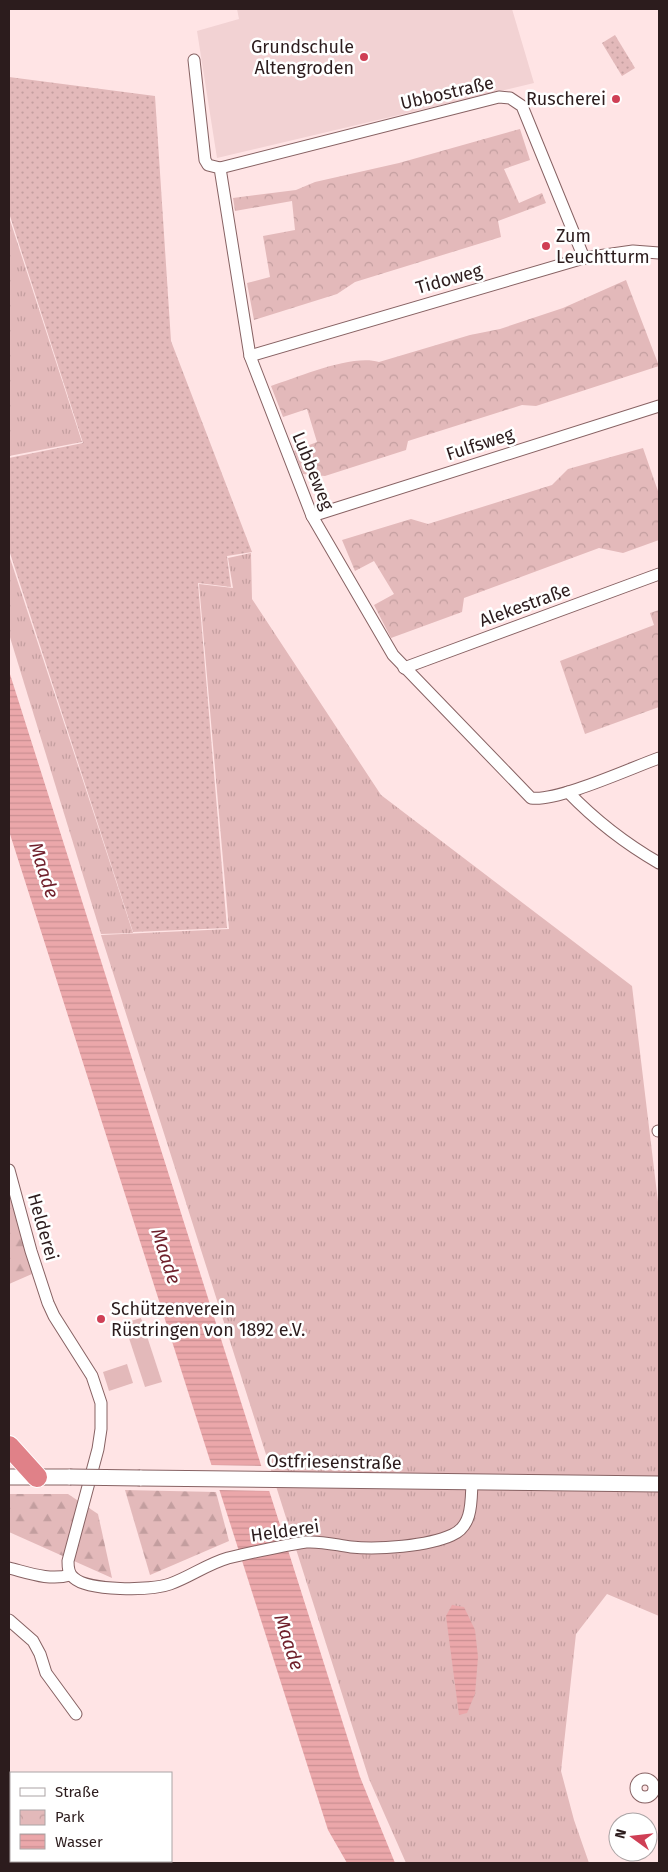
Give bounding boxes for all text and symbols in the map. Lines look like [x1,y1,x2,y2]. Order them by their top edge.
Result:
place label: Grundschule Altengroden [251,36,354,79]
marker: Grundschule Altengroden [358,51,370,63]
street label: Ubbostraße [398,72,496,114]
place label: Ruscherei [526,88,606,110]
marker: Ruscherei [610,93,622,105]
place label: Zum Leuchtturm [556,225,650,268]
marker: Zum Leuchtturm [540,240,552,252]
street label: Tidoweg [413,259,485,299]
street label: Fulfsweg [443,422,517,465]
street label: Lubbeweg [287,429,339,514]
street label: Alekestraße [476,578,574,632]
water label: Maade [24,839,64,901]
street label: Helderei [23,1191,63,1263]
water label: Maade [146,1225,186,1287]
place label: Schützenverein Rüstringen von 1892 e.V. [111,1298,305,1341]
marker: Schützenverein Rüstringen von 1892 e.V. [95,1313,107,1325]
street label: Ostfriesenstraße [266,1450,402,1474]
street label: Helderei [249,1515,321,1547]
water label: Maade [269,1611,309,1673]
legend [10,1772,172,1862]
text: Straße [55,1783,99,1801]
text: Park [55,1808,85,1826]
north arrow [608,1812,658,1862]
text: N [612,1827,630,1840]
text: Wasser [55,1833,103,1851]

